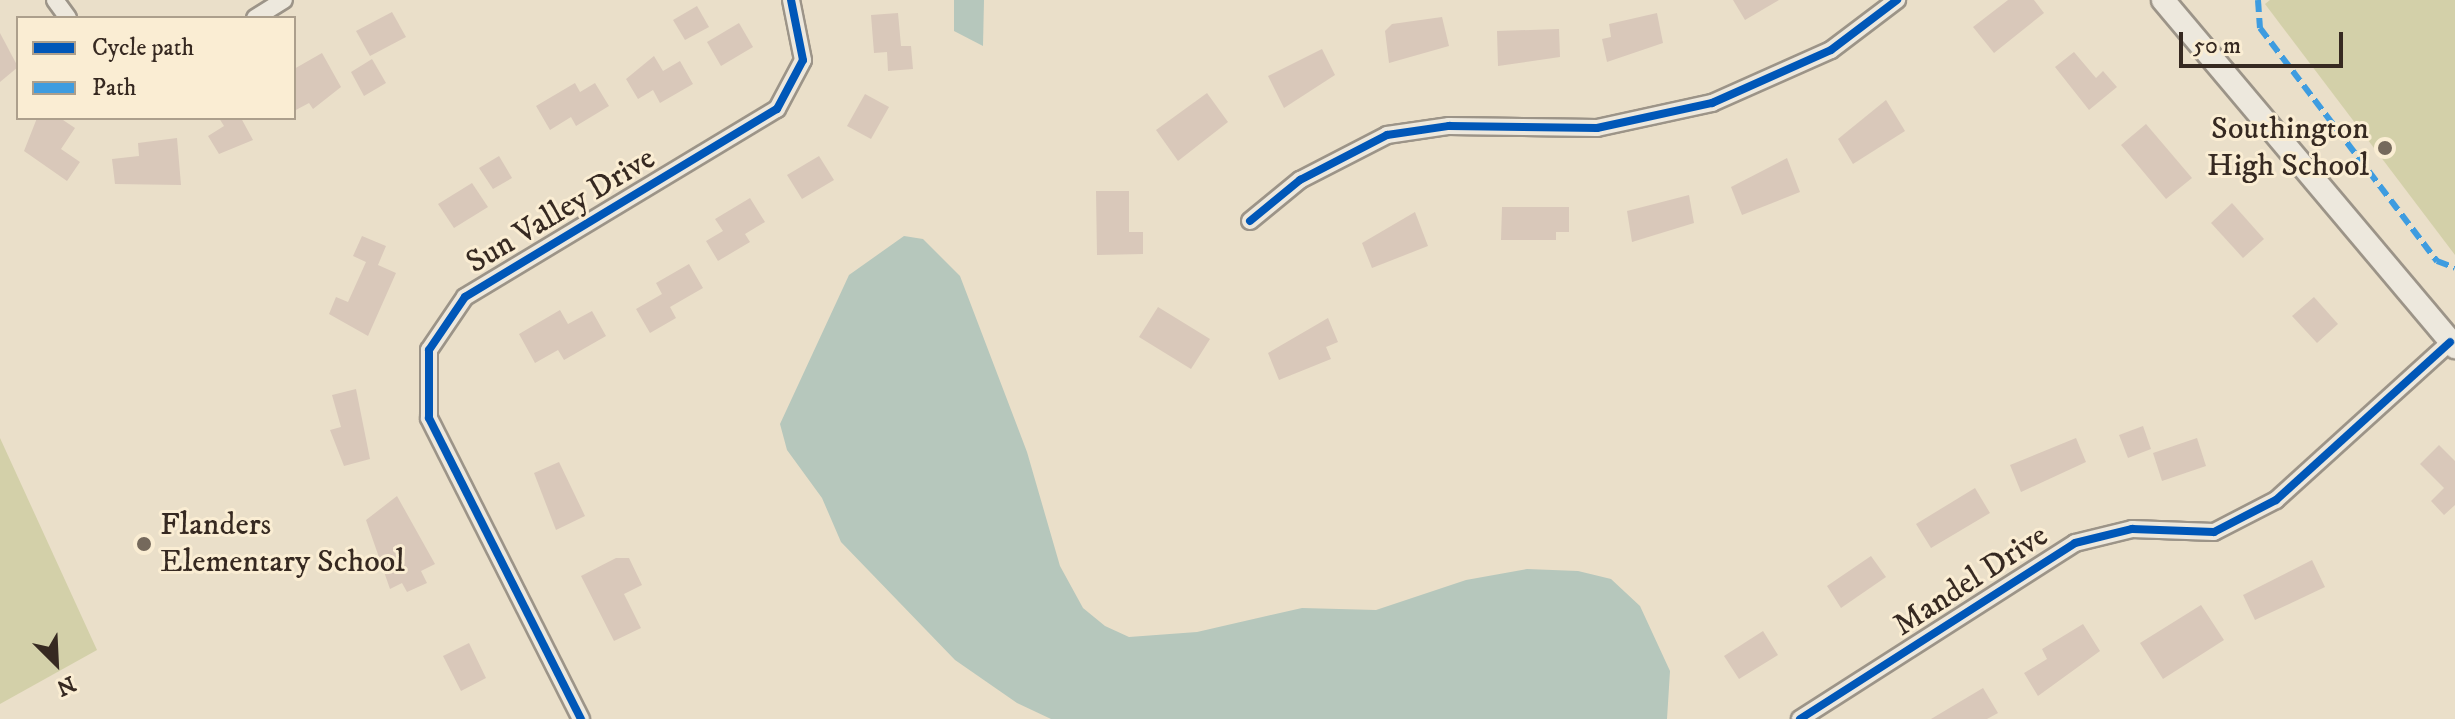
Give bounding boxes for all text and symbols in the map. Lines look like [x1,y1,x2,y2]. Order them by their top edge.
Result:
legend [16,16,296,120]
scale bar [2183,16,2347,66]
text: 50 m [2193,31,2241,61]
text: Cycle path [92,33,194,63]
text: Path [92,73,136,103]
place label: Southington High School [2207,111,2369,186]
marker: Southington High School [2376,139,2394,157]
street label: Sun Valley Drive [460,140,662,282]
place label: Flanders Elementary School [160,507,405,582]
street label: Mandel Drive [1887,517,2055,645]
marker: Flanders Elementary School [135,535,153,553]
north arrow [16,623,96,703]
text: N [52,669,80,701]

